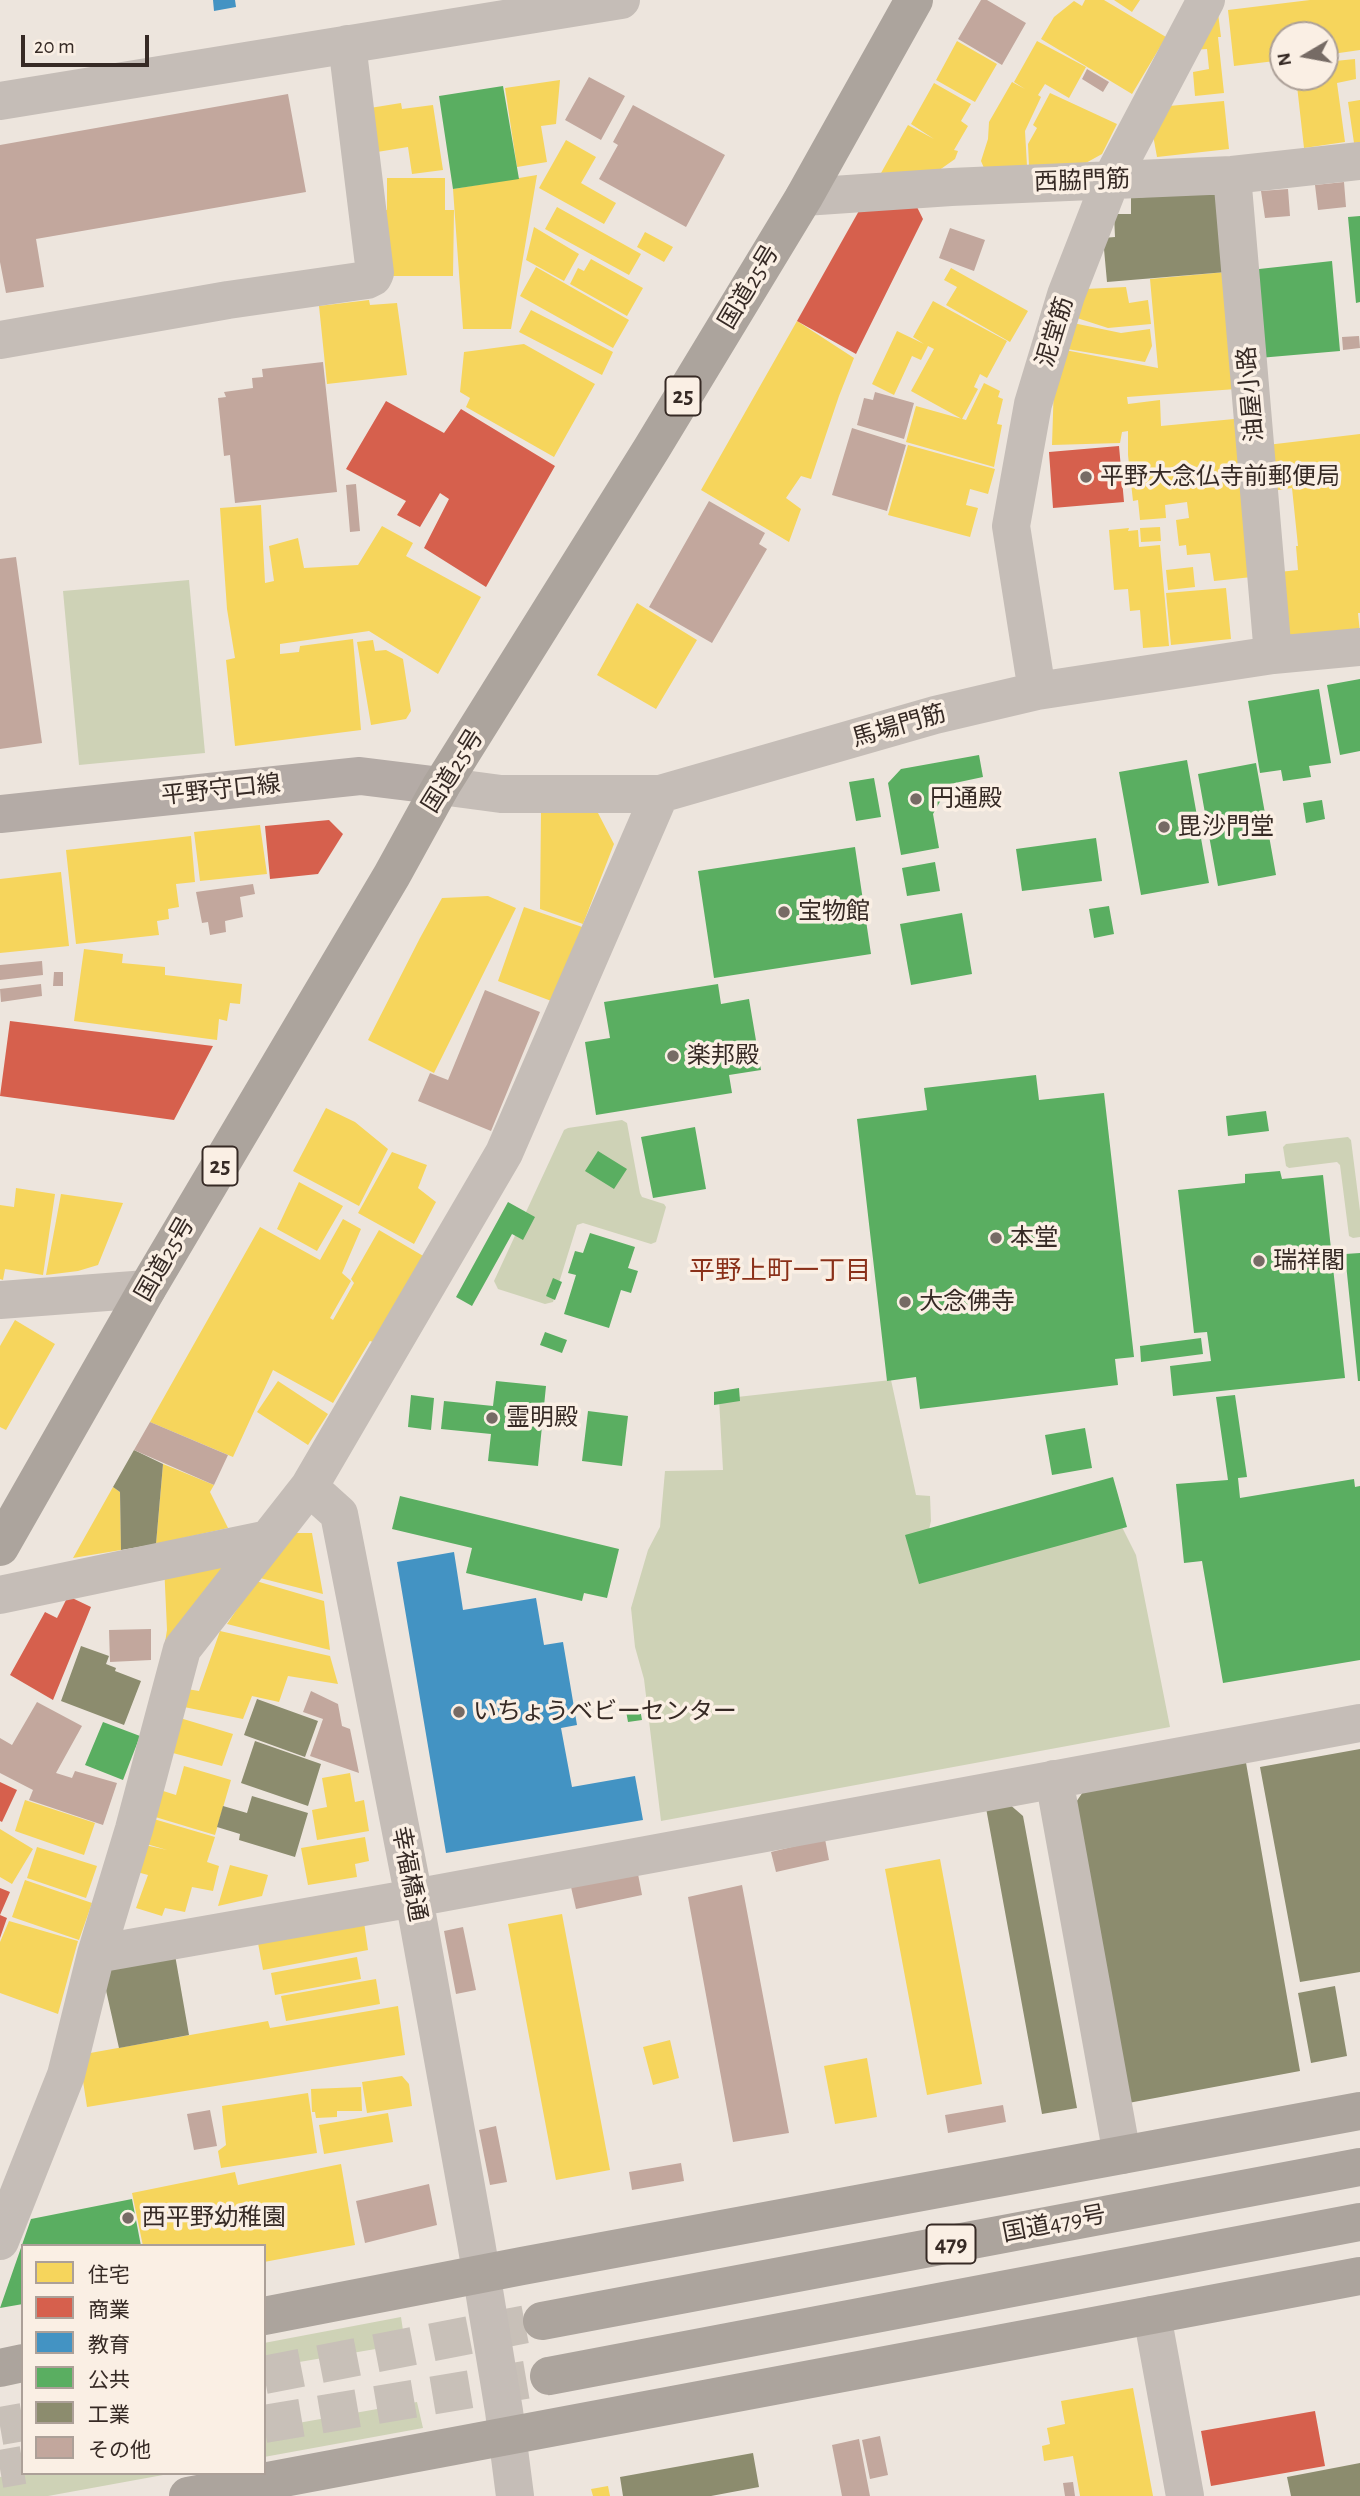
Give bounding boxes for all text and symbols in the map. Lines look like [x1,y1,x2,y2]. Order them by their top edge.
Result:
scale bar [24,21,152,65]
north arrow [1269,21,1339,91]
text: 20 m [34,36,75,57]
text: N [1274,51,1295,68]
street label: 西脇門筋 [1034,165,1130,197]
street label: 国道25号 [713,240,785,334]
street label: 泥堂筋 [1031,293,1079,371]
street label: 油屋小路 [1232,345,1270,443]
road number: 25 [666,376,700,416]
place label: 平野大念仏寺前郵便局 [1100,463,1340,491]
marker: 平野大念仏寺前郵便局 [1078,469,1094,485]
street label: 馬場門筋 [849,699,949,753]
street label: 国道25号 [416,724,490,818]
street label: 平野守口線 [160,769,282,811]
place label: 円通殿 [930,785,1002,813]
marker: 円通殿 [908,791,924,807]
place label: 毘沙門堂 [1178,813,1274,841]
marker: 毘沙門堂 [1156,819,1172,835]
place label: 宝物館 [798,898,870,926]
marker: 宝物館 [776,904,792,920]
place label: 楽邦殿 [687,1042,759,1070]
marker: 楽邦殿 [665,1048,681,1064]
road number: 25 [202,1147,238,1186]
street label: 国道25号 [129,1212,201,1306]
place label: 本堂 [1010,1224,1058,1252]
marker: 本堂 [988,1230,1004,1246]
place label: 瑞祥閣 [1273,1247,1345,1275]
marker: 瑞祥閣 [1251,1253,1267,1269]
district label: 平野上町一丁目 [689,1255,871,1287]
place label: 大念佛寺 [919,1288,1015,1316]
marker: 大念佛寺 [897,1294,913,1310]
place label: 霊明殿 [506,1404,578,1432]
marker: 霊明殿 [484,1410,500,1426]
place label: いちょうベビーセンター [473,1698,737,1726]
marker: いちょうベビーセンター [451,1704,467,1720]
street label: 幸福橋通 [386,1824,432,1924]
street label: 国道479号 [1000,2200,1108,2248]
place label: 西平野幼稚園 [142,2204,286,2232]
marker: 西平野幼稚園 [120,2210,136,2226]
road number: 479 [926,2224,976,2264]
legend [21,2244,266,2475]
text: 住宅 [88,2265,130,2286]
text: 商業 [88,2300,130,2321]
text: 教育 [88,2335,130,2356]
text: 公共 [88,2370,130,2391]
text: 工業 [88,2405,130,2426]
text: その他 [88,2440,151,2461]

